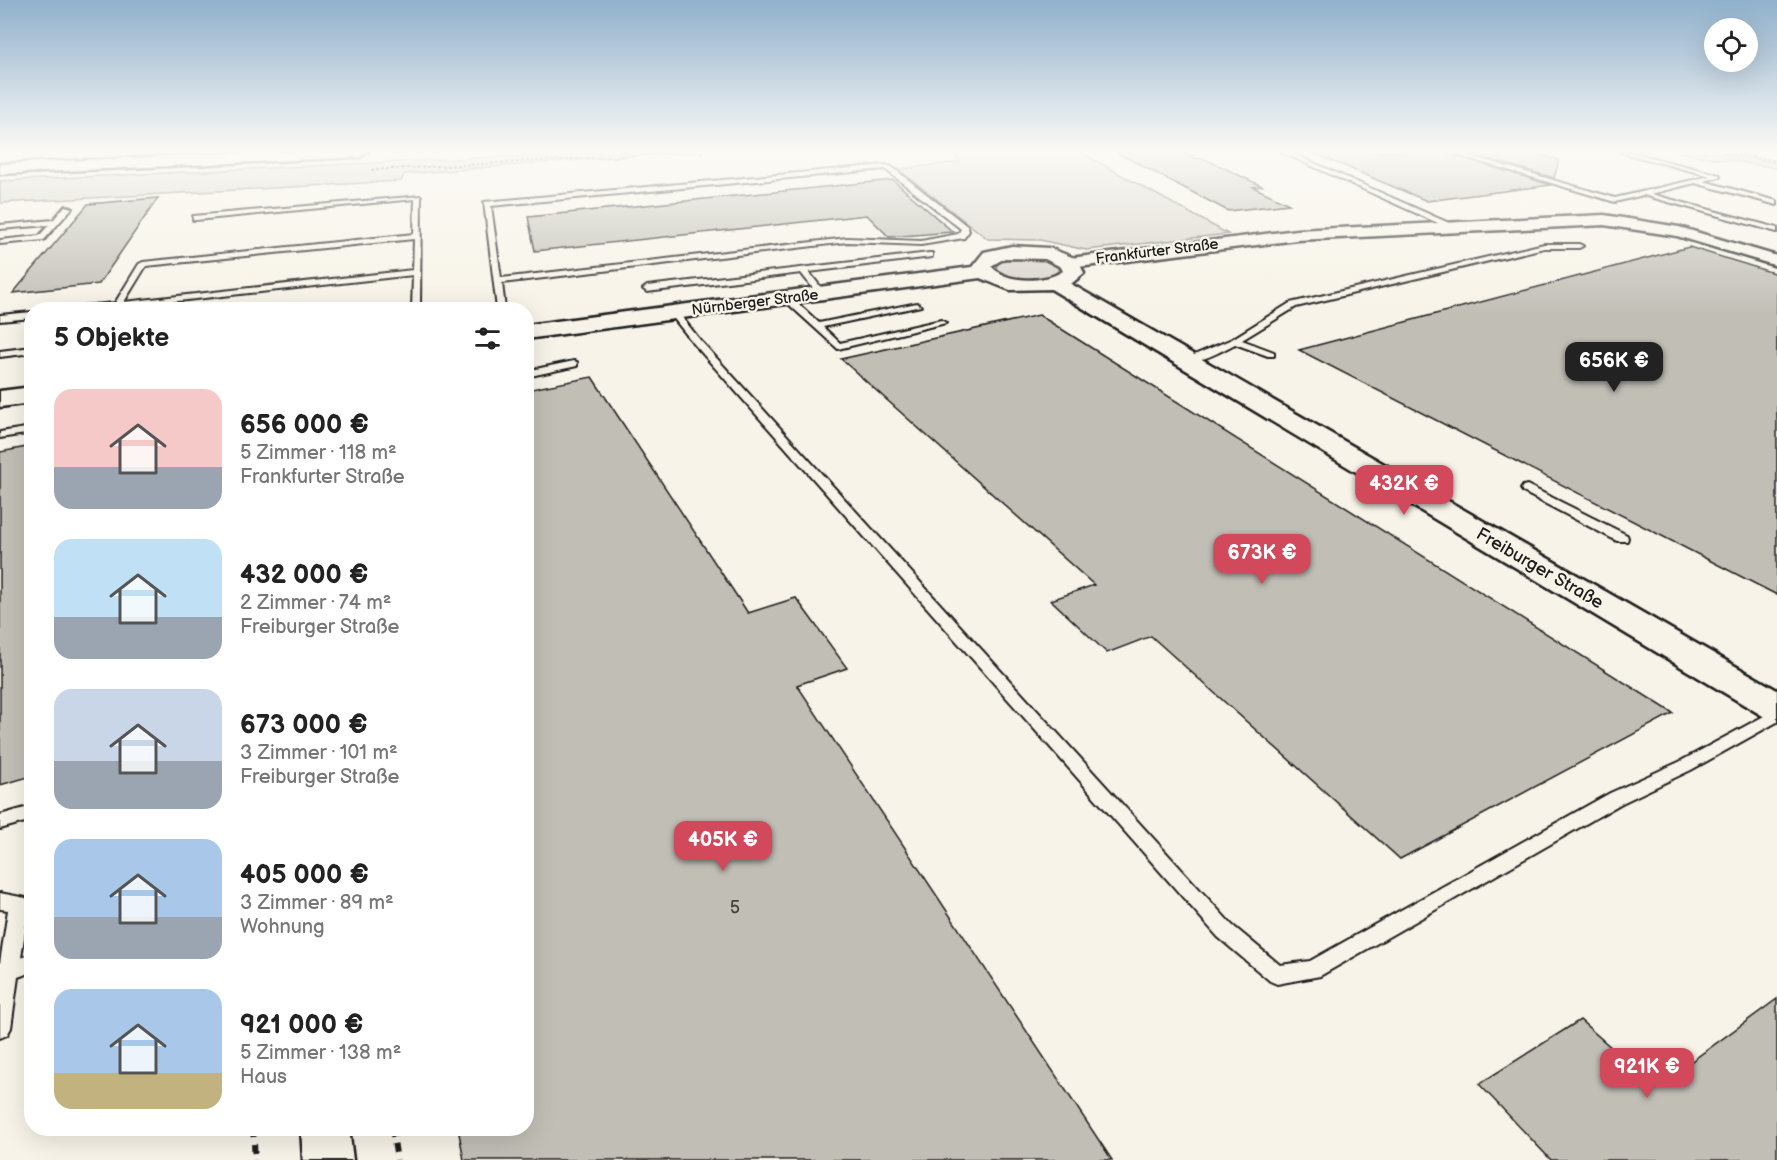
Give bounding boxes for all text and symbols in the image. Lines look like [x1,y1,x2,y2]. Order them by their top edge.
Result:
map controls [1704,18,1758,72]
button: locate [1704,18,1758,72]
street label: Frankfurter Straße [1095,235,1220,268]
street label: Nürnberger Straße [691,285,820,320]
icon: filters [471,322,504,355]
text: 5 Objekte [54,323,169,354]
pin: 656K € [1565,342,1663,393]
text: 656K € [1579,349,1649,373]
text: 656 000 € [240,410,369,441]
icon: home [102,413,174,485]
text: 5 Zimmer · 118 m² [240,441,397,465]
text: Frankfurter Straße [240,465,405,489]
pin: 432K € [1355,465,1453,516]
text: 432K € [1369,472,1439,496]
street label: Freiburger Straße [1472,523,1607,614]
pin: 673K € [1213,534,1311,585]
text: 673K € [1228,541,1296,565]
text: 432 000 € [240,560,368,591]
icon: home [102,563,174,635]
text: 2 Zimmer · 74 m² [240,591,391,615]
text: Freiburger Straße [240,615,399,639]
text: 673 000 € [240,710,368,741]
icon: home [102,713,174,785]
text: 3 Zimmer · 101 m² [240,741,398,765]
text: Freiburger Straße [240,765,399,789]
pin: 405K € [674,821,772,872]
text: 405K € [688,828,758,852]
text: 405 000 € [240,860,369,891]
icon: home [102,863,174,935]
text: 3 Zimmer · 89 m² [240,891,394,915]
house number: 5 [730,897,740,918]
text: Wohnung [240,915,325,939]
text: 921 000 € [240,1010,363,1041]
icon: home [102,1013,174,1085]
text: 5 Zimmer · 138 m² [240,1041,401,1065]
pin: 921K € [1598,1048,1696,1099]
text: 921K € [1614,1055,1680,1079]
text: Haus [240,1065,287,1089]

